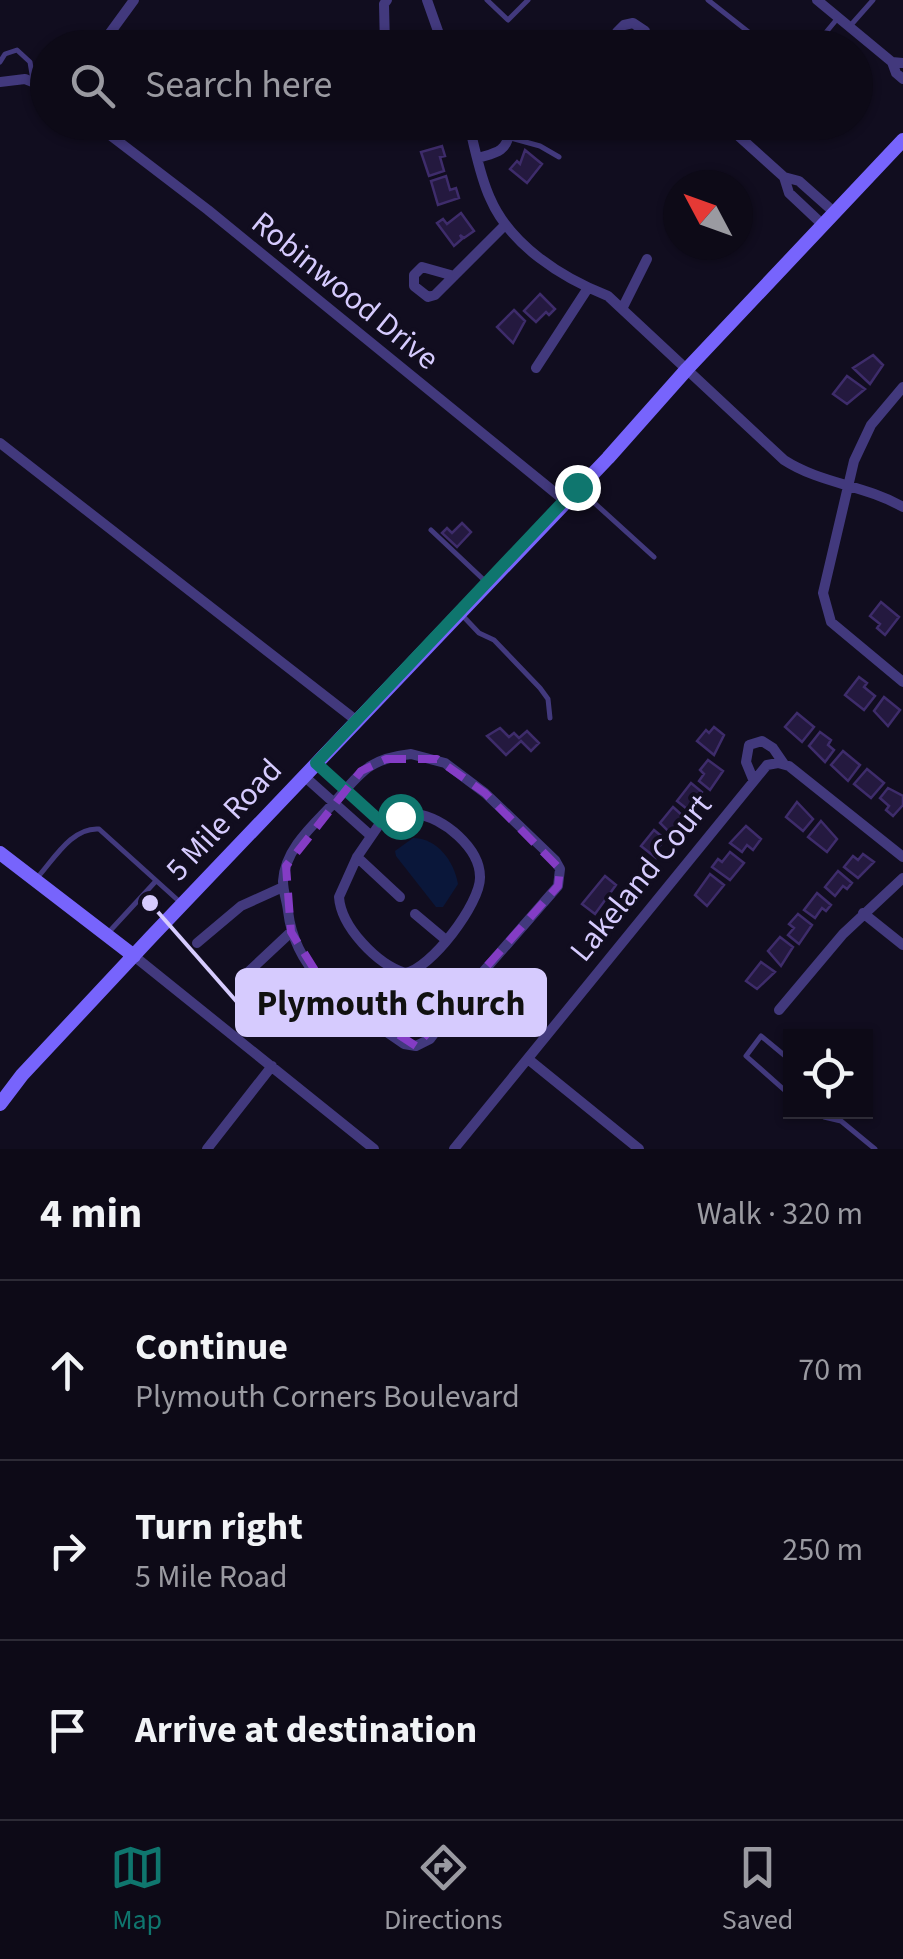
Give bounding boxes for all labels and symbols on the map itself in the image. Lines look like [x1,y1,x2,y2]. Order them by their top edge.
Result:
north arrow [663,170,753,260]
street label: Robinwood Drive [241,201,449,381]
route end [555,465,601,511]
street label: 5 Mile Road [155,749,293,891]
street label: Lakeland Court [559,784,723,972]
route start [378,794,424,840]
callout: Plymouth Church [237,970,545,1035]
text: Plymouth Church [257,979,525,1029]

